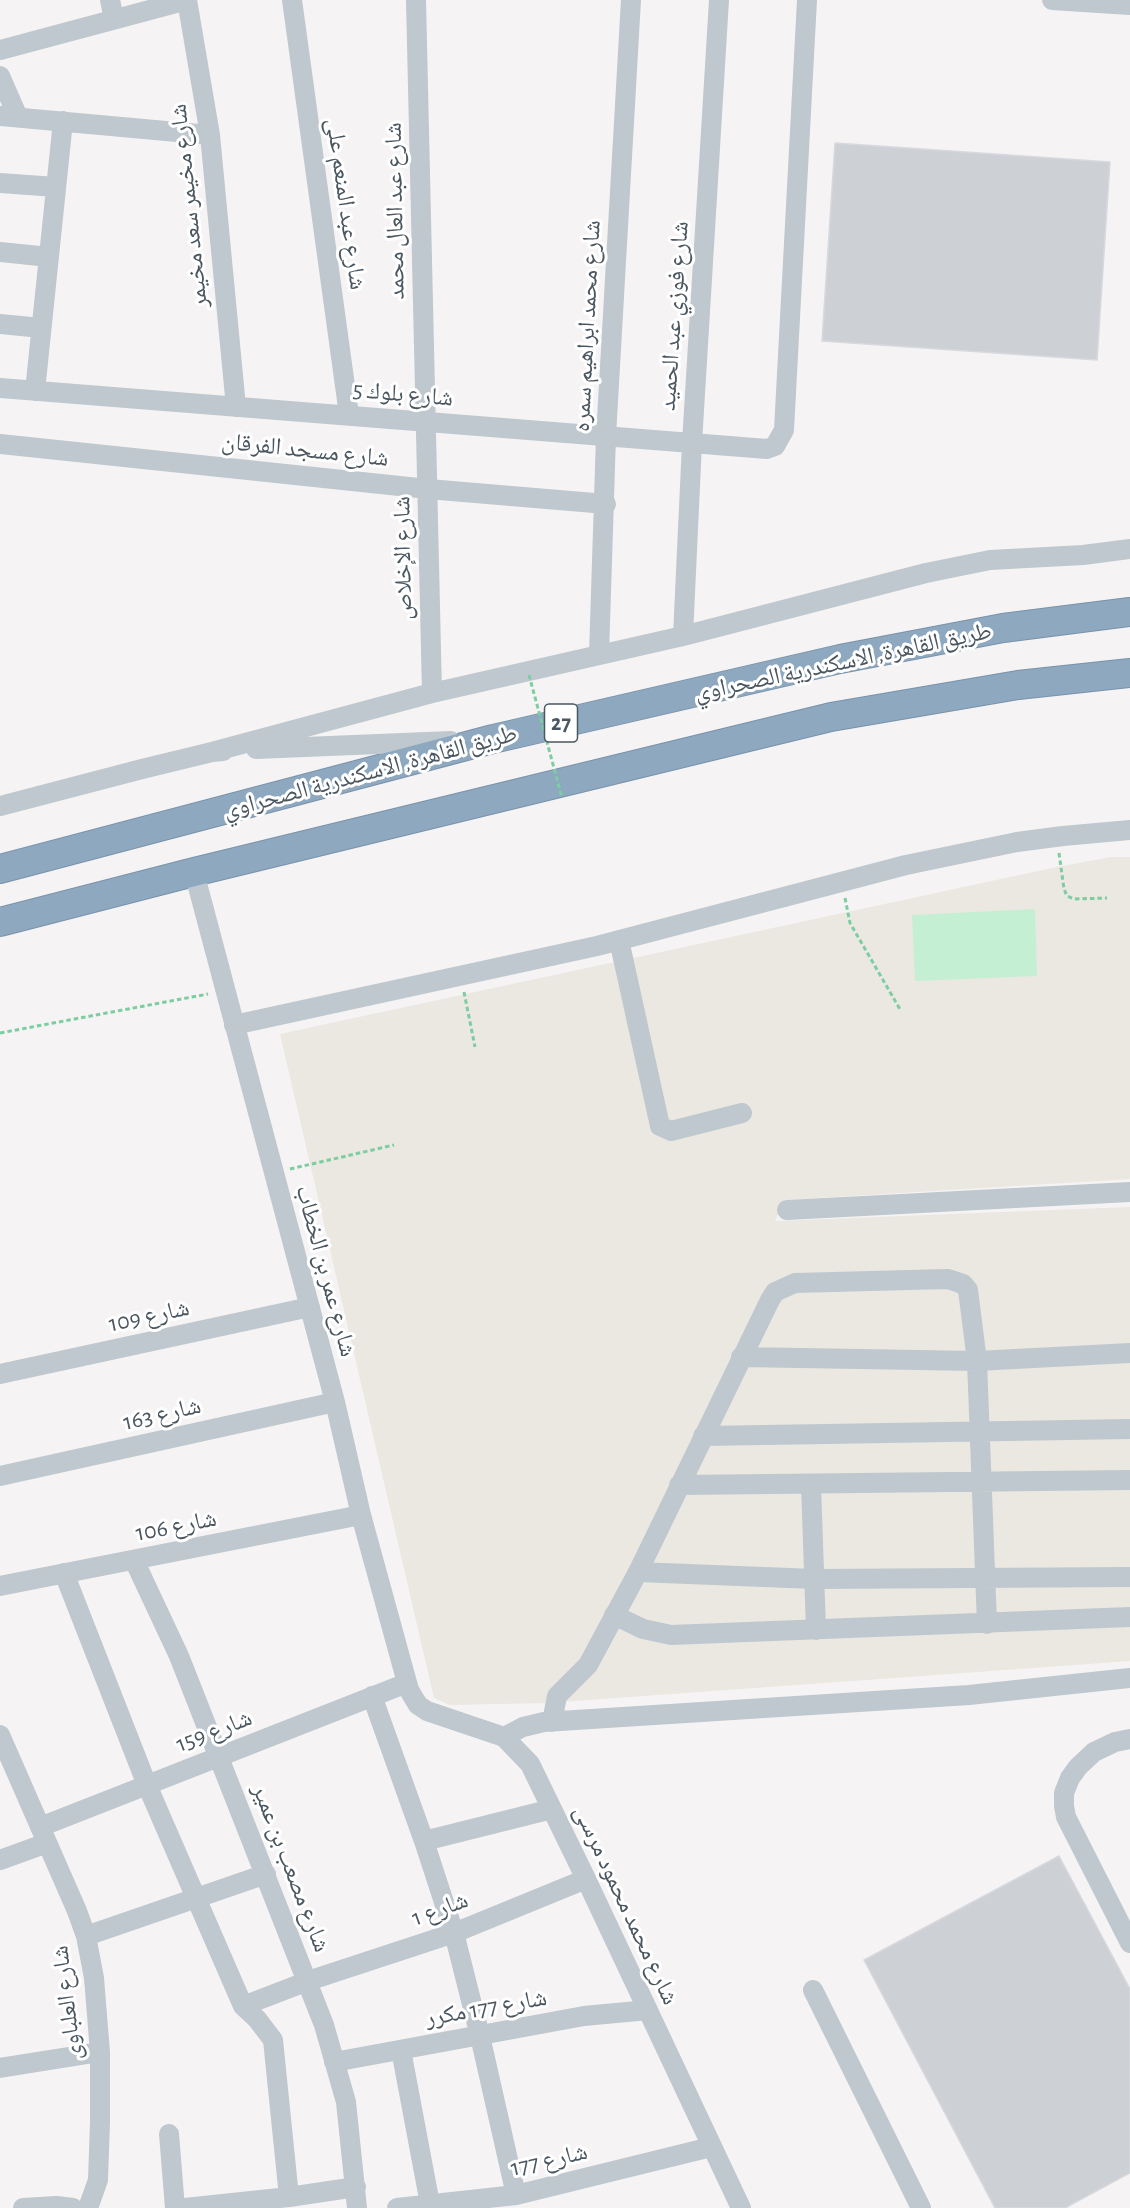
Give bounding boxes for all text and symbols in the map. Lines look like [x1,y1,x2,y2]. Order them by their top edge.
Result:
street label: شارع مخيمر سعد مخيمر [164,103,214,309]
street label: شارع عبد المنعم على [320,116,372,292]
street label: شارع عبد العال محمد [379,122,411,300]
street label: شارع محمد ابراهيم سمره [567,219,607,433]
street label: شارع فوزي عبد الحميد [653,220,695,412]
street label: شارع بلوك 5 [352,375,454,413]
street label: شارع مسجد الفرقان [220,427,390,473]
street label: شارع الإخلاص [388,496,418,620]
street label: طريق القاهرة, الاسكندرية الصحراوي [692,616,994,708]
road number: 27 [544,704,578,742]
street label: طريق القاهرة, الاسكندرية الصحراوي [220,719,520,825]
street label: شارع عمر بن الخطاب [289,1182,363,1360]
street label: شارع 109 [106,1293,192,1339]
street label: شارع 163 [120,1391,204,1437]
street label: شارع 106 [133,1504,219,1548]
street label: شارع 159 [172,1703,256,1759]
street label: شارع مصعب بن عمير [246,1780,336,1956]
street label: شارع محمد محمود مرسى [567,1801,685,2009]
street label: شارع 1 [408,1886,472,1932]
street label: شارع العلباوى [46,1944,88,2062]
street label: شارع 177 مكرر [423,1983,549,2033]
street label: شارع 177 [508,2137,590,2183]

